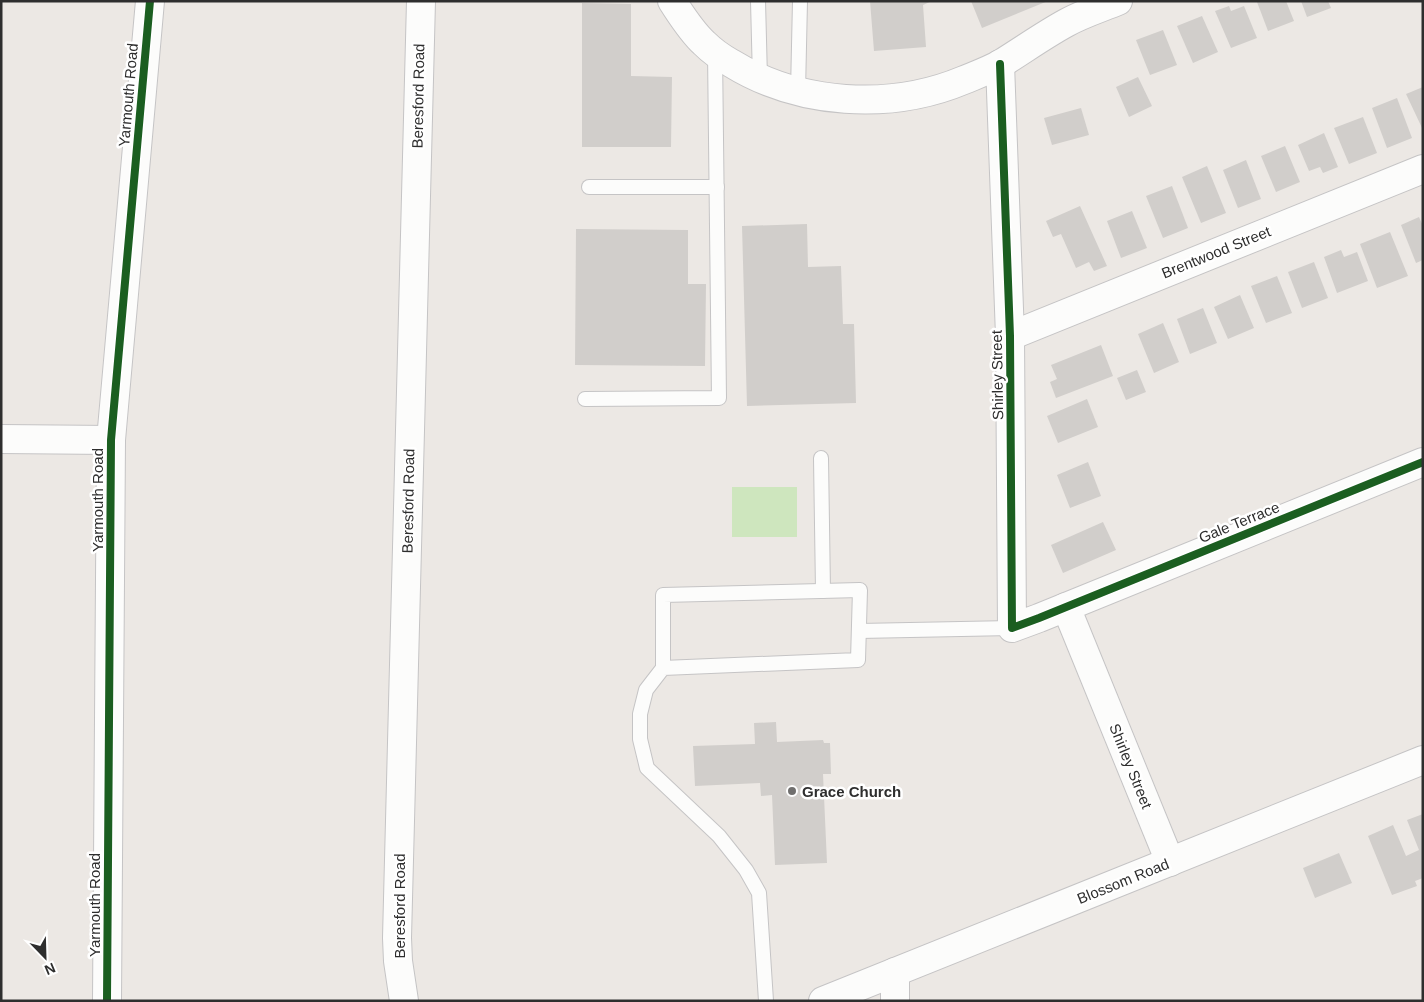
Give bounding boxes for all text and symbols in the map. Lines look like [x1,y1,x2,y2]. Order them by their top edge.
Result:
street label: Yarmouth Road [115,42,141,148]
street label: Beresford Road [409,43,427,149]
street label: Brentwood Street [1159,222,1274,282]
street label: Shirley Street [988,329,1006,420]
street label: Yarmouth Road [89,448,106,552]
street label: Beresford Road [399,448,417,554]
street label: Gale Terrace [1196,498,1282,546]
street label: Shirley Street [1106,721,1156,812]
place label: Grace Church [802,783,901,800]
marker: Grace Church [786,785,798,797]
street label: Yarmouth Road [86,853,103,957]
street label: Beresford Road [391,853,408,959]
street label: Blossom Road [1075,855,1171,907]
north arrow [20,932,70,982]
text: N [42,960,58,978]

